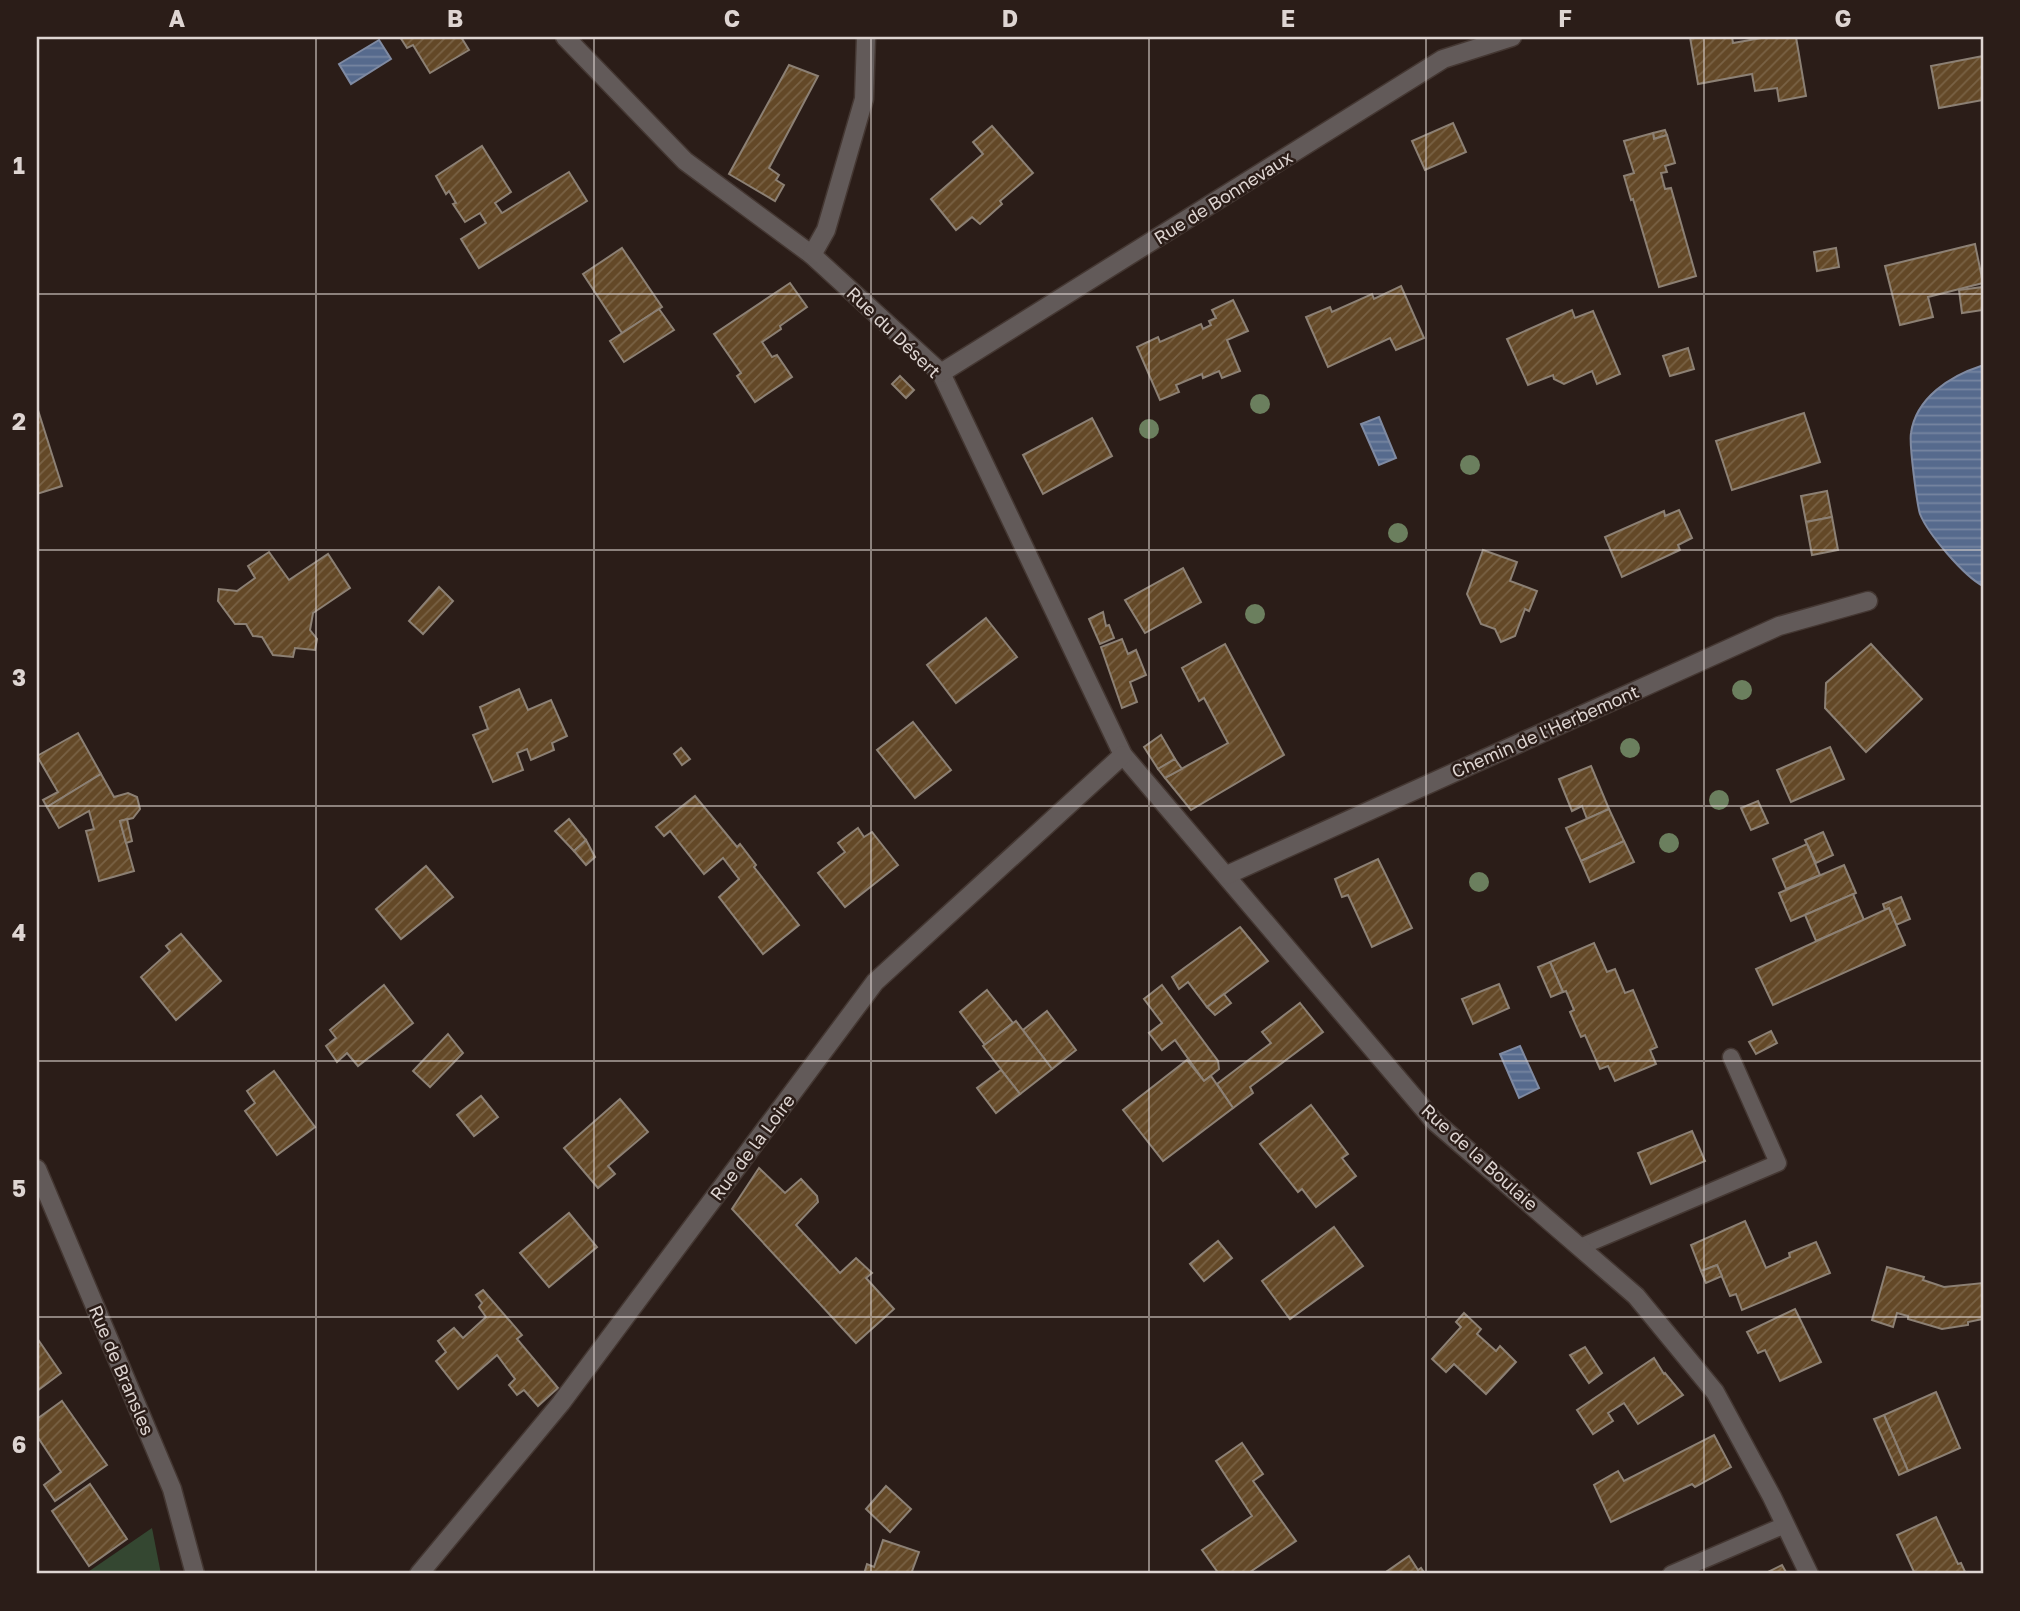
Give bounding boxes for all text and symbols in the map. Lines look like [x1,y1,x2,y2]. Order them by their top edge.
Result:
text: A [169,4,186,32]
text: B [447,4,463,32]
text: C [724,4,740,32]
text: D [1002,4,1018,32]
text: E [1281,4,1295,32]
text: F [1558,4,1572,32]
text: G [1835,4,1851,32]
street label: Rue de Bonnevaux [1150,145,1296,249]
text: 1 [13,151,25,179]
street label: Rue du Désert [843,282,945,382]
text: 2 [12,407,26,435]
text: 3 [12,663,26,691]
street label: Chemin de l'Herbemont [1448,680,1642,782]
text: 4 [12,918,26,946]
street label: Rue de la Loire [705,1090,799,1204]
street label: Rue de la Boulaie [1417,1099,1543,1215]
text: 5 [12,1174,26,1202]
street label: Rue de Bransles [85,1302,159,1438]
text: 6 [12,1430,26,1458]

